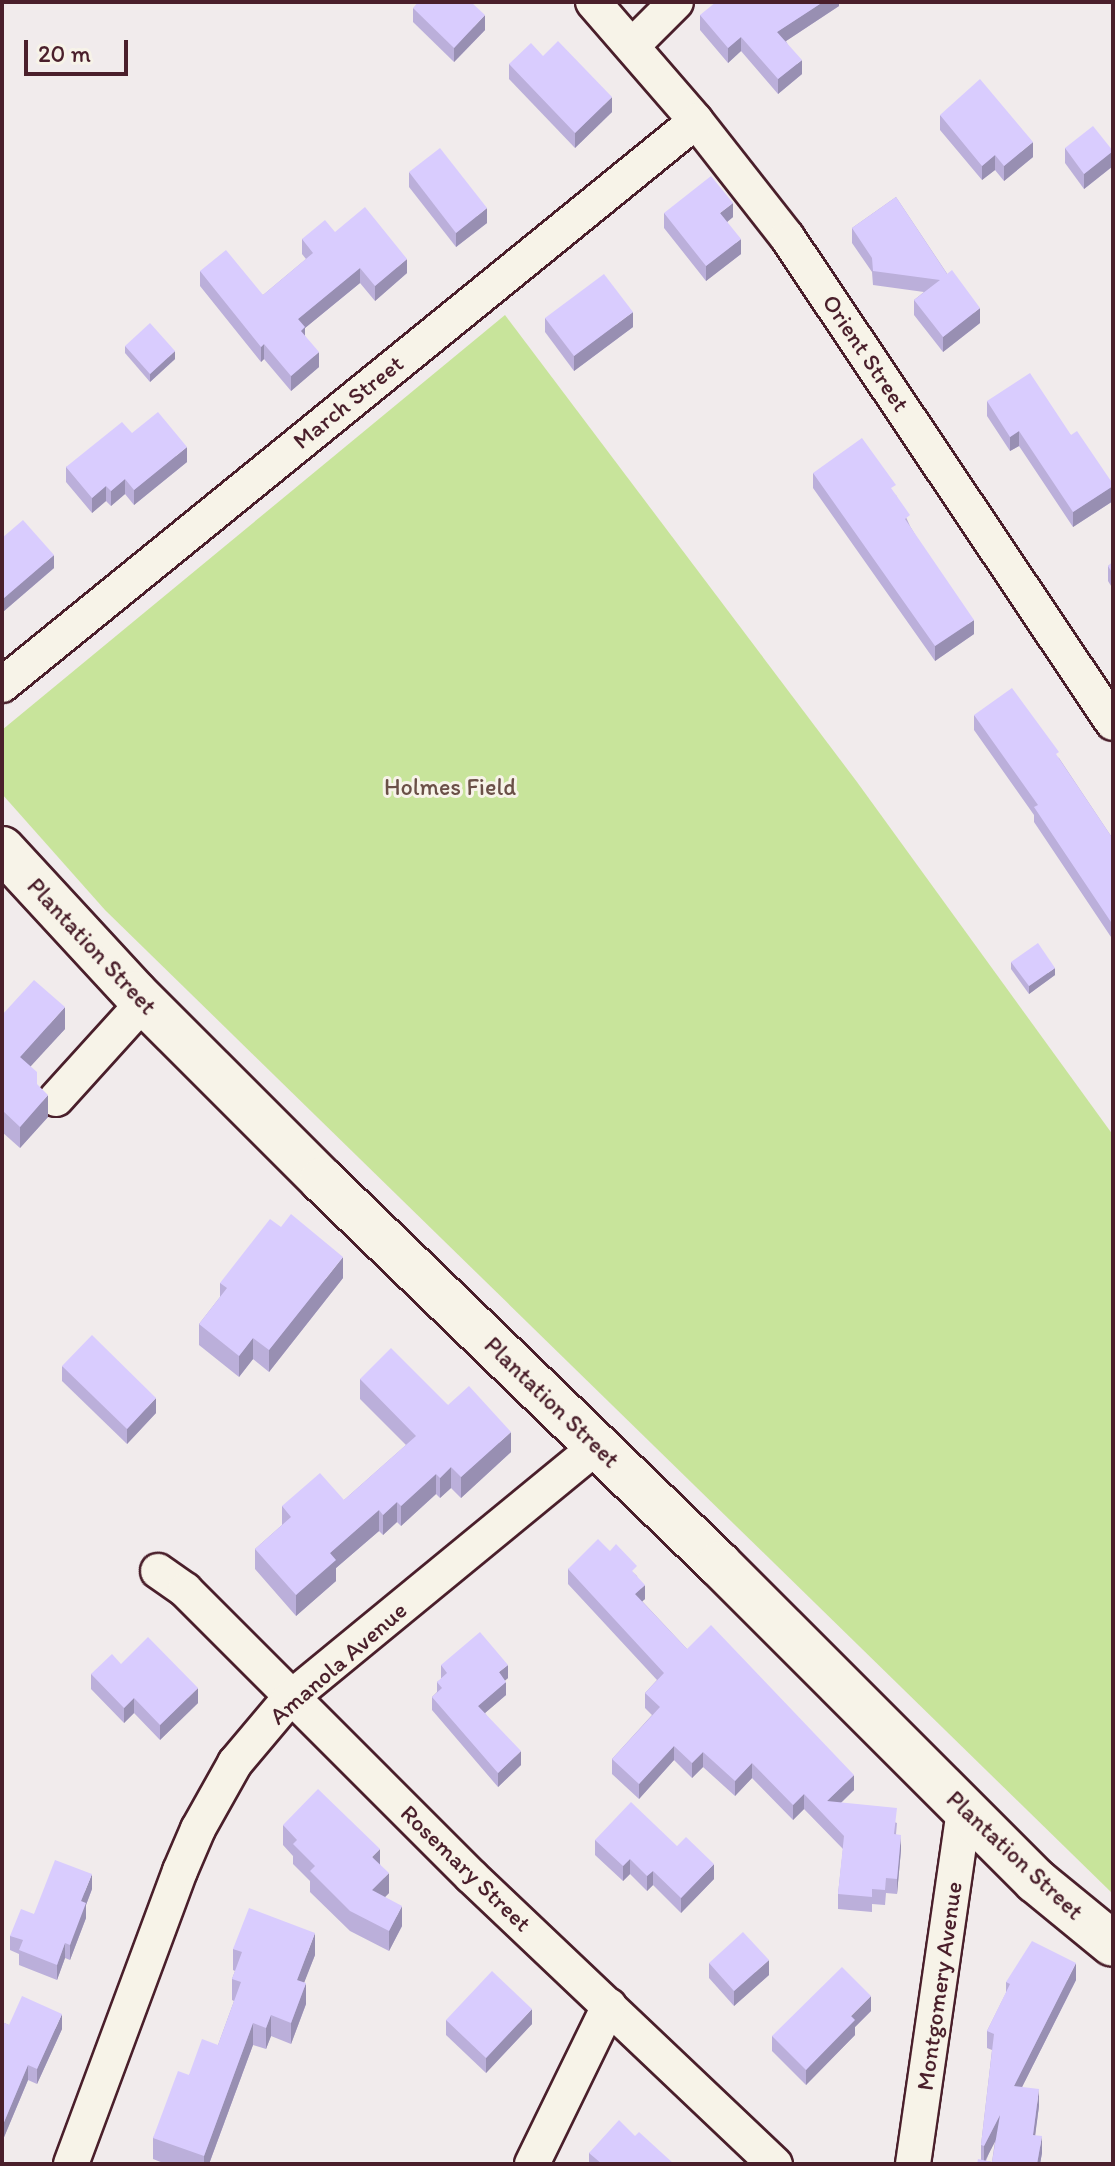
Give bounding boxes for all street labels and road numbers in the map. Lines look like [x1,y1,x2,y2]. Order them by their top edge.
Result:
street label: Orient Street [816,289,916,417]
street label: March Street [287,349,409,455]
street label: Plantation Street [22,872,162,1020]
street label: Plantation Street [479,1331,625,1473]
street label: Amanola Avenue [263,1595,413,1731]
street label: Plantation Street [941,1785,1089,1925]
street label: Rosemary Street [395,1799,537,1937]
street label: Montgomery Avenue [910,1880,968,2092]

